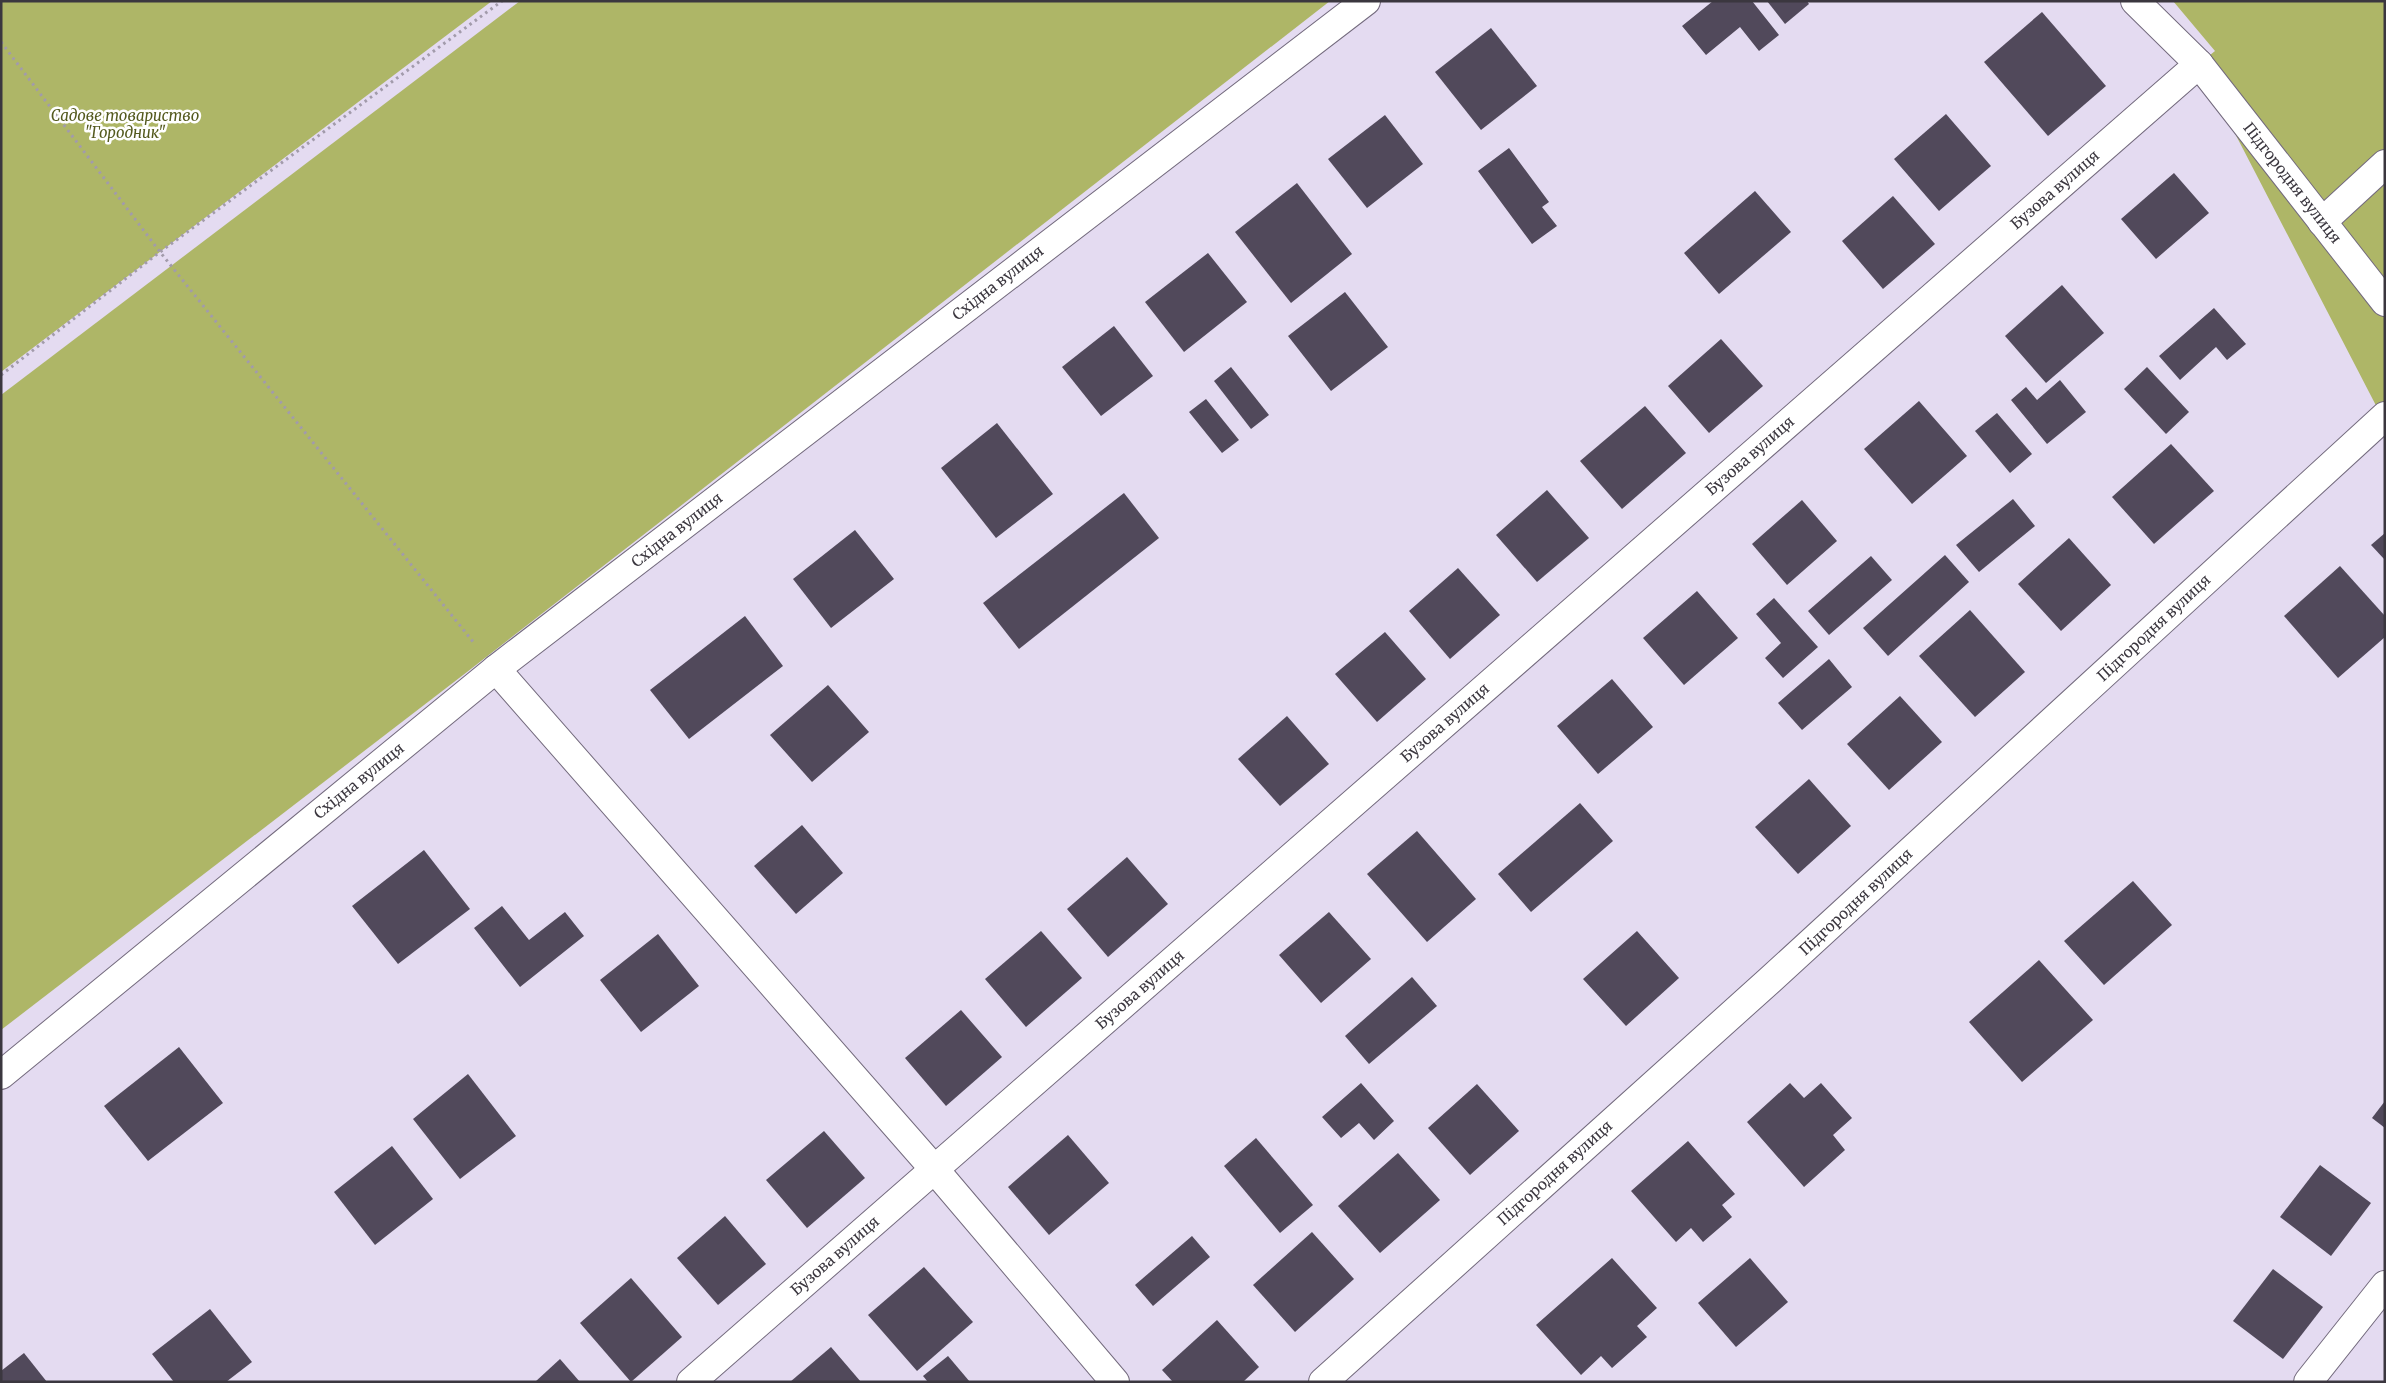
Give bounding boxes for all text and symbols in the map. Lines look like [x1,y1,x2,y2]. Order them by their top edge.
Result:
park label: Садове товариство "Городник" [51,106,199,142]
street label: Підгородня вулиця [2239,118,2346,247]
street label: Бузова вулиця [2006,146,2103,233]
street label: Східна вулиця [948,241,1047,324]
street label: Бузова вулиця [1701,412,1798,499]
street label: Східна вулиця [627,488,726,571]
street label: Підгородня вулиця [2093,570,2214,685]
street label: Бузова вулиця [1396,679,1493,766]
street label: Східна вулиця [310,738,408,823]
street label: Підгородня вулиця [1795,844,1916,959]
street label: Бузова вулиця [1091,946,1188,1033]
street label: Підгородня вулиця [1493,1116,1616,1229]
street label: Бузова вулиця [786,1212,883,1299]

